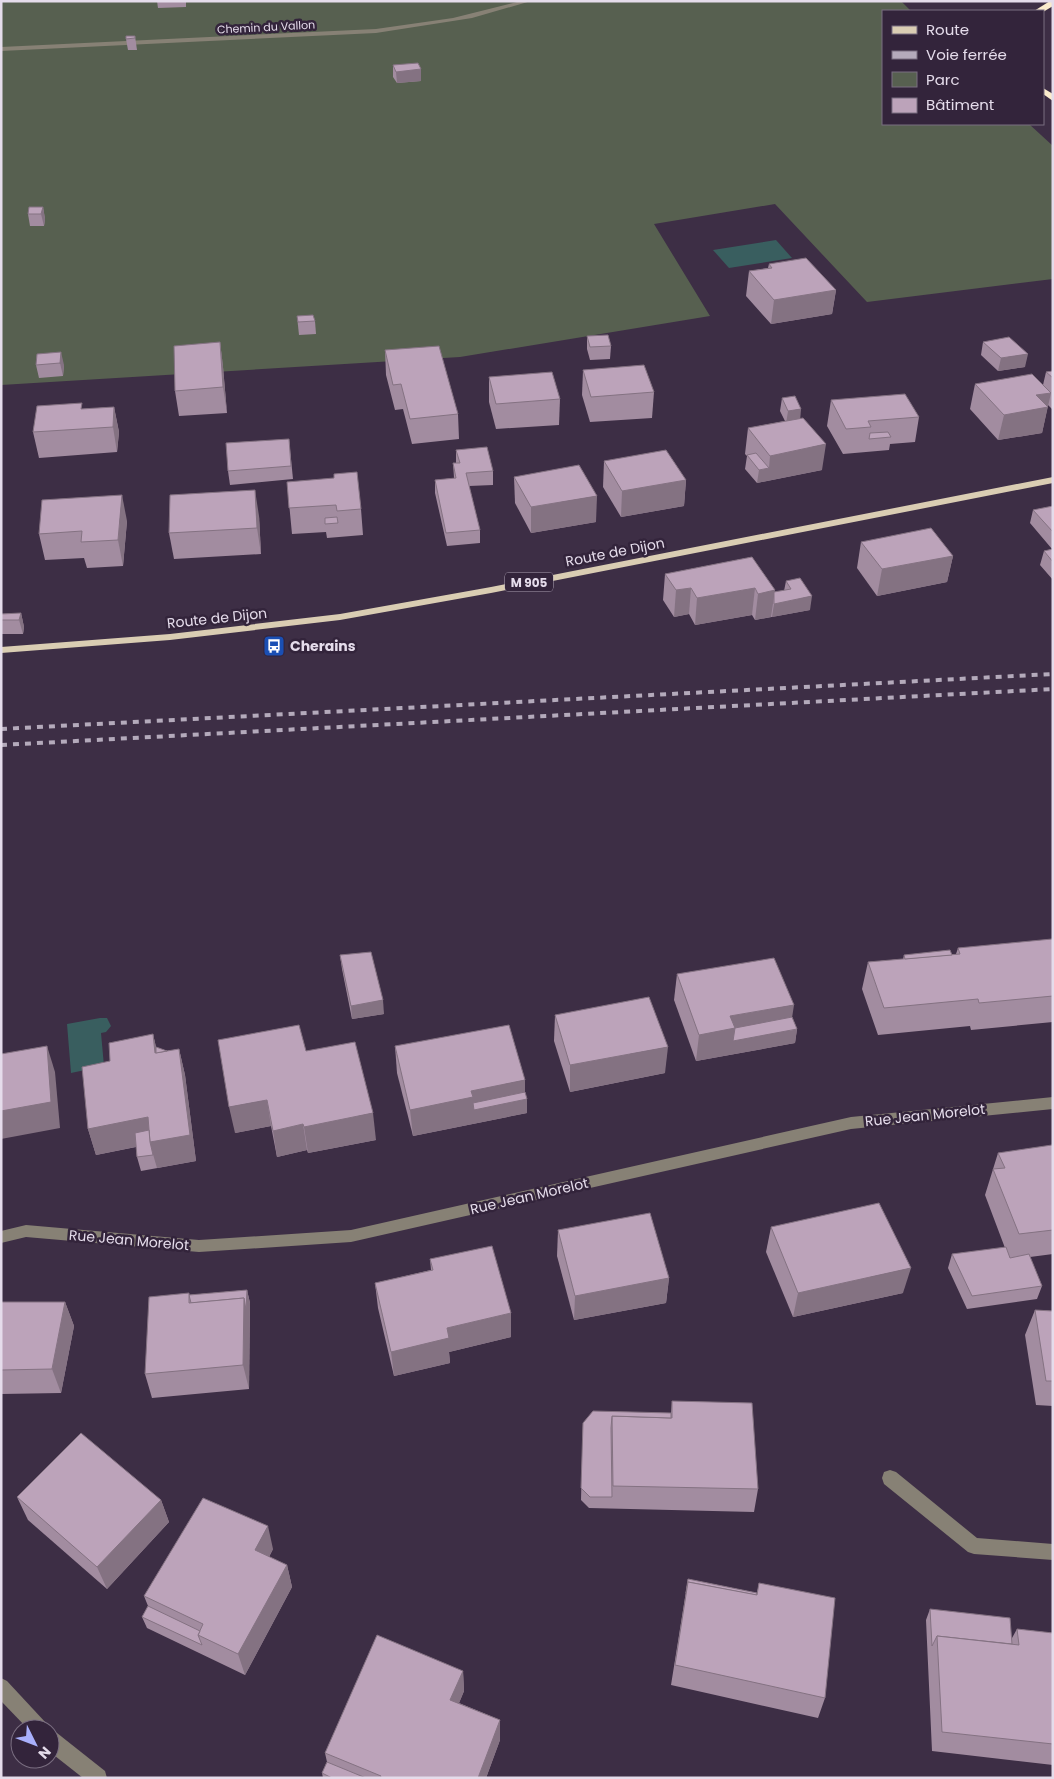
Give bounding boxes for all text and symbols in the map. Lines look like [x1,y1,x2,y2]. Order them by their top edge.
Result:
legend [882,10,1044,125]
street label: Chemin du Vallon [217,16,315,38]
text: Route [926,19,969,40]
text: Voie ferrée [926,44,1007,65]
text: Parc [926,69,960,90]
text: Bâtiment [926,94,994,115]
street label: Route de Dijon [564,533,666,571]
road number: M 905 [505,572,553,592]
street label: Route de Dijon [166,603,268,633]
bus stop icon: Cherains [262,634,286,658]
place label: Cherains [290,636,356,656]
street label: Rue Jean Morelot [864,1099,986,1131]
street label: Rue Jean Morelot [468,1173,590,1219]
street label: Rue Jean Morelot [68,1225,190,1255]
north arrow [10,1719,60,1769]
text: N [34,1742,56,1763]

